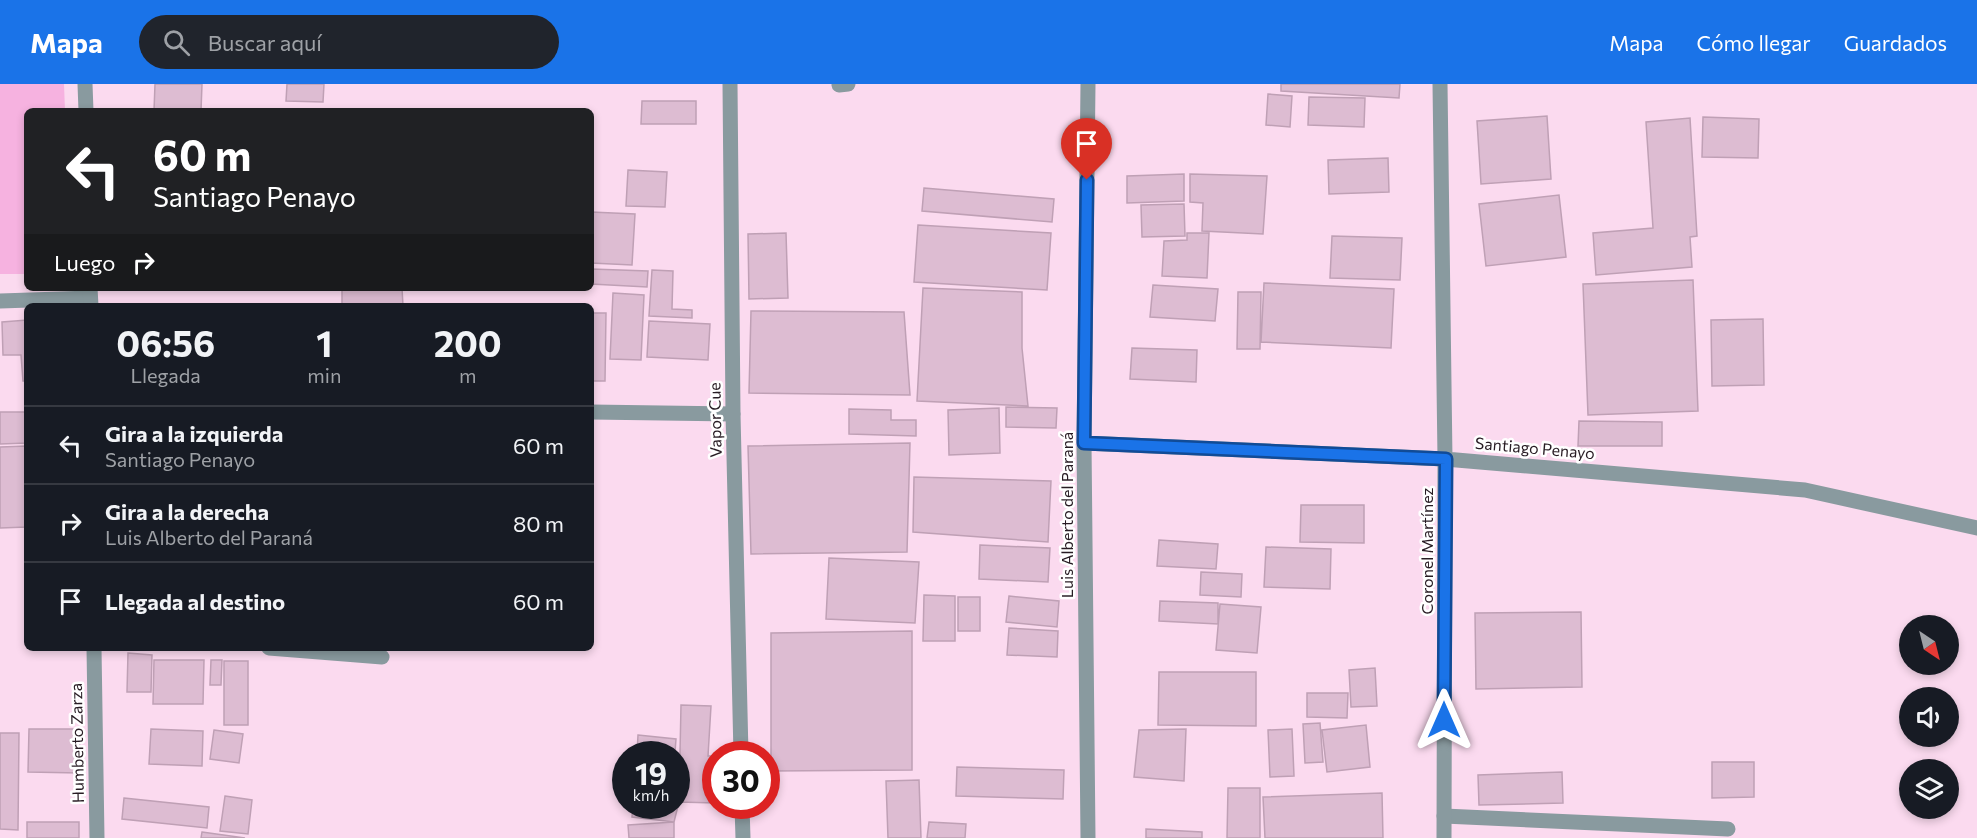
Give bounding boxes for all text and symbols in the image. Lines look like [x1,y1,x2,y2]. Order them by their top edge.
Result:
search box [139,15,559,69]
text: Mapa [30,25,103,59]
icon: search [160,26,193,59]
text: Buscar aquí [208,29,322,56]
text: Mapa [1609,30,1664,55]
text: Cómo llegar [1697,30,1811,55]
text: Guardados [1844,30,1947,55]
pin [1061,118,1112,180]
icon: arrive [1070,127,1103,160]
text: 60 m [153,128,252,180]
icon: left [54,132,132,210]
text: Santiago Penayo [153,180,356,213]
icon: right [127,246,160,279]
text: Luego [54,249,115,276]
text: 06:56 [116,320,215,364]
text: 1 [316,320,333,364]
text: 200 [434,320,502,364]
text: Llegada [131,363,201,387]
text: min [307,363,341,387]
text: m [459,363,476,387]
street label: Vapor Cue [704,382,725,458]
text: Gira a la izquierda [105,420,283,447]
icon: left [54,429,87,462]
text: 60 m [513,432,564,459]
street label: Luis Alberto del Paraná [1057,432,1076,598]
street label: Santiago Penayo [1474,433,1596,462]
text: Santiago Penayo [105,447,255,471]
street label: Coronel Martínez [1417,487,1436,615]
text: Gira a la derecha [105,498,269,525]
icon: right [54,507,87,540]
text: 80 m [513,510,564,537]
text: Luis Alberto del Paraná [105,525,313,549]
icon: arrive [54,585,87,618]
text: Llegada al destino [105,588,285,615]
text: 60 m [513,588,564,615]
north arrow [1899,615,1959,675]
map controls [1899,615,1959,819]
street label: Humberto Zarza [66,683,87,803]
button: sound [1899,687,1959,747]
position arrow [1412,688,1476,752]
speed limit sign: 30 [702,741,780,819]
text: 19 [635,754,667,791]
button: layers [1899,759,1959,819]
text: km/h [633,786,669,804]

